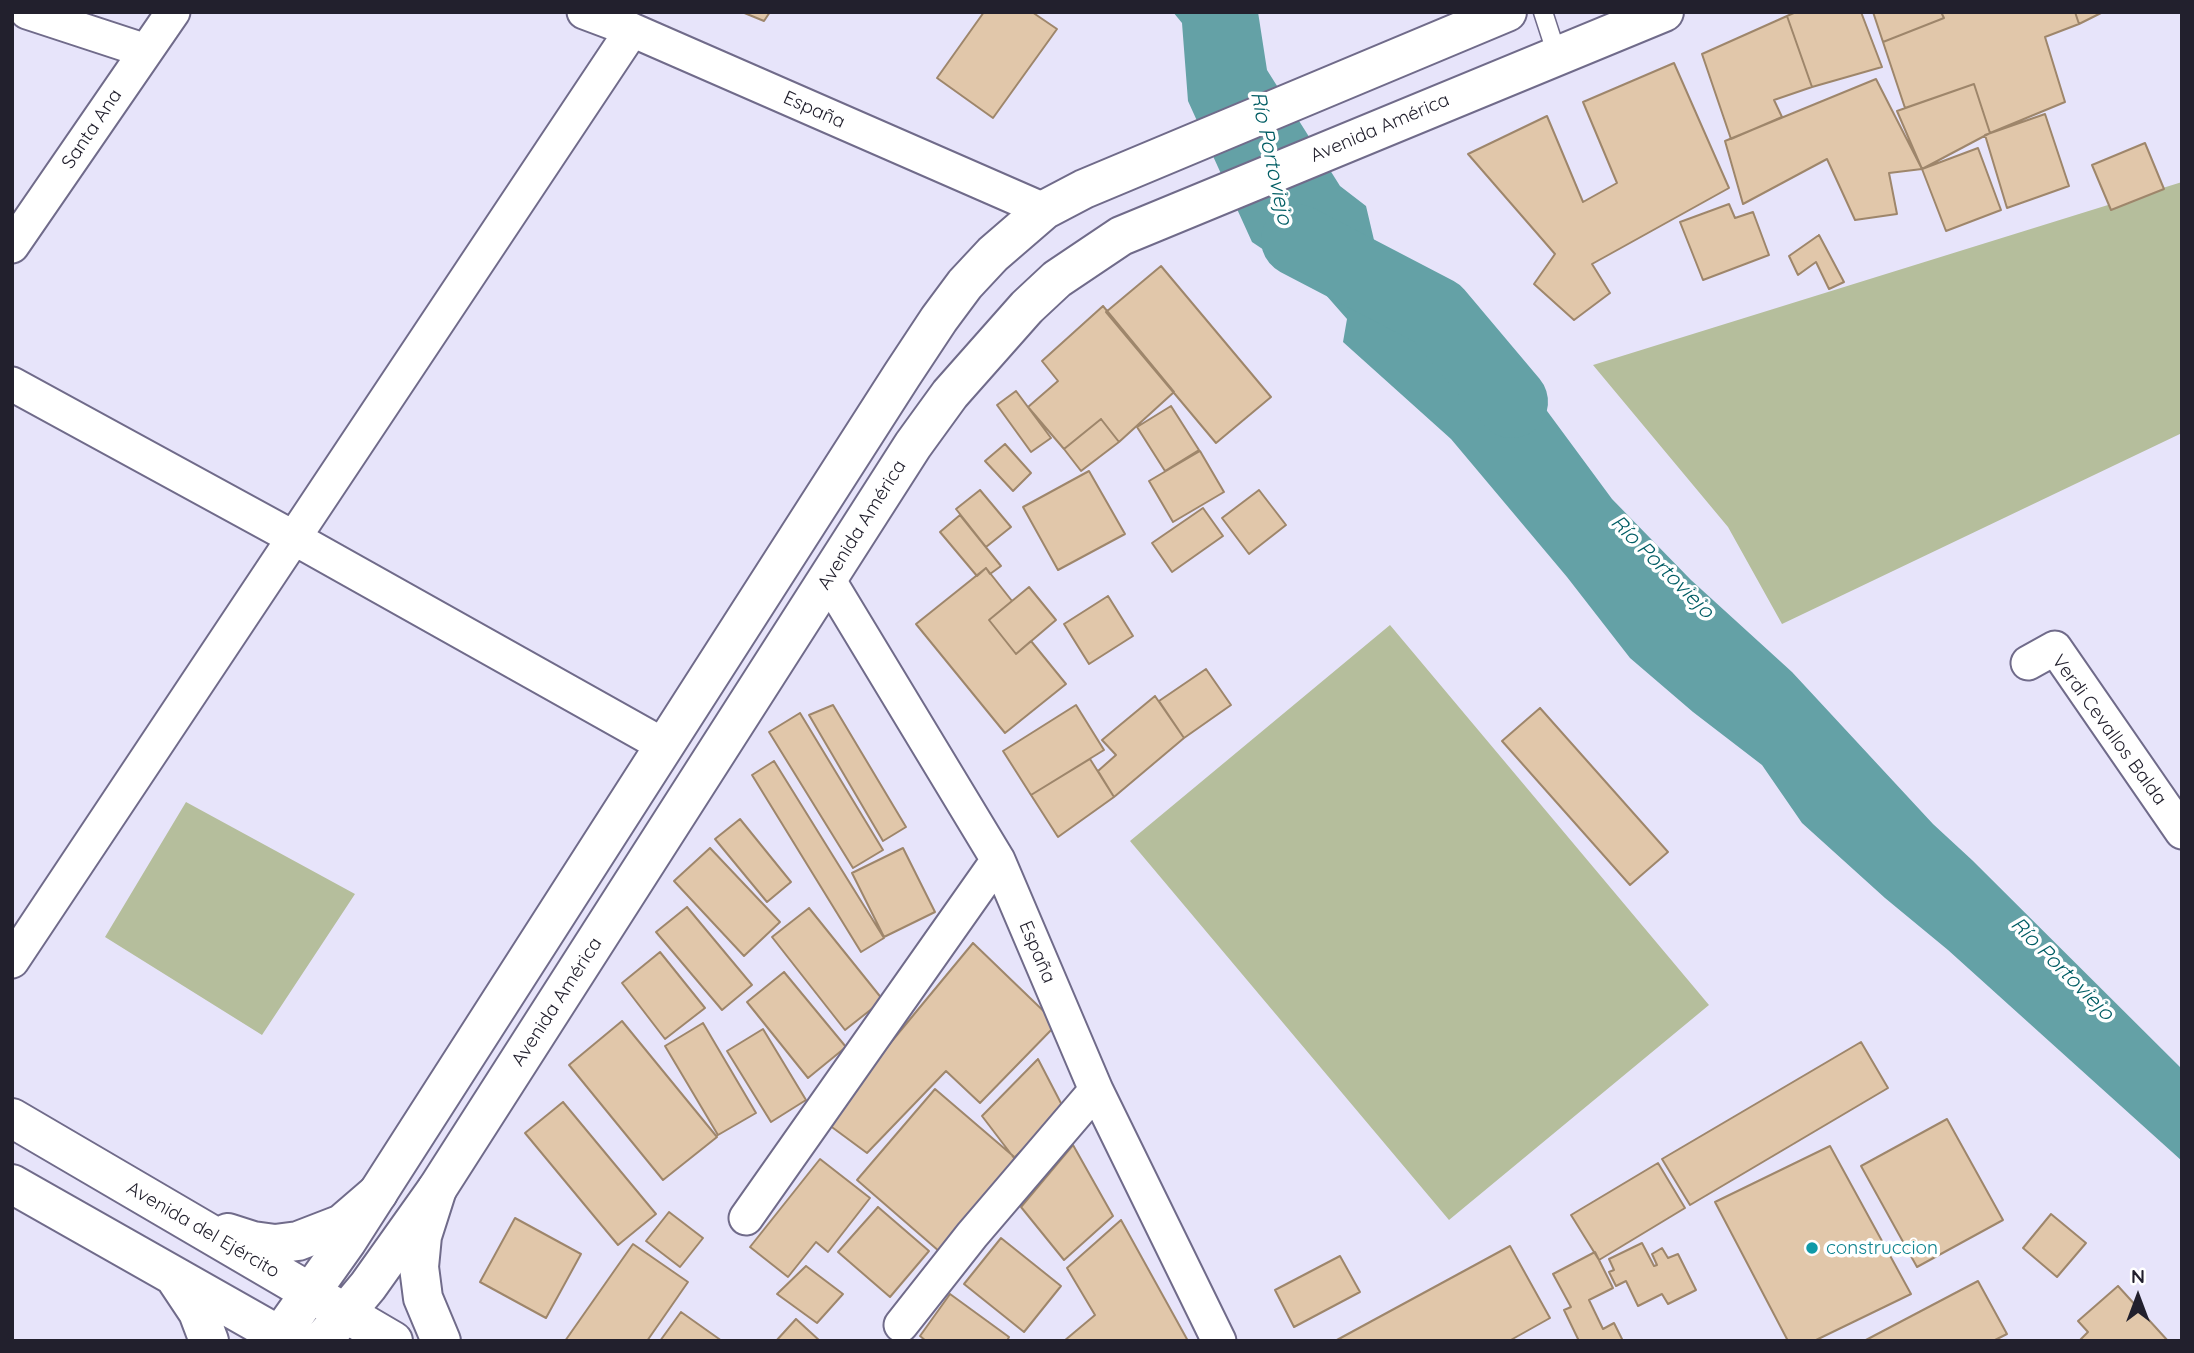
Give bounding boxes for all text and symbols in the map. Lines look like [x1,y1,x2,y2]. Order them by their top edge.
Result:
street label: Santa Ana [57,85,127,173]
street label: España [780,86,848,134]
street label: Avenida América [1307,88,1453,168]
water label: Río Portoviejo [1245,89,1297,227]
street label: Avenida América [813,456,911,594]
water label: Río Portoviejo [1605,510,1719,624]
street label: Verdi Cevallos Balda [2047,650,2171,810]
water label: Río Portoviejo [2005,912,2119,1026]
street label: España [1014,918,1060,986]
street label: Avenida América [507,933,607,1071]
street label: Avenida del Ejército [122,1177,284,1283]
place label: construccion [1826,1237,1938,1259]
marker: construccion [1804,1240,1820,1256]
north arrow [2103,1262,2173,1332]
text: N [2131,1264,2145,1288]

